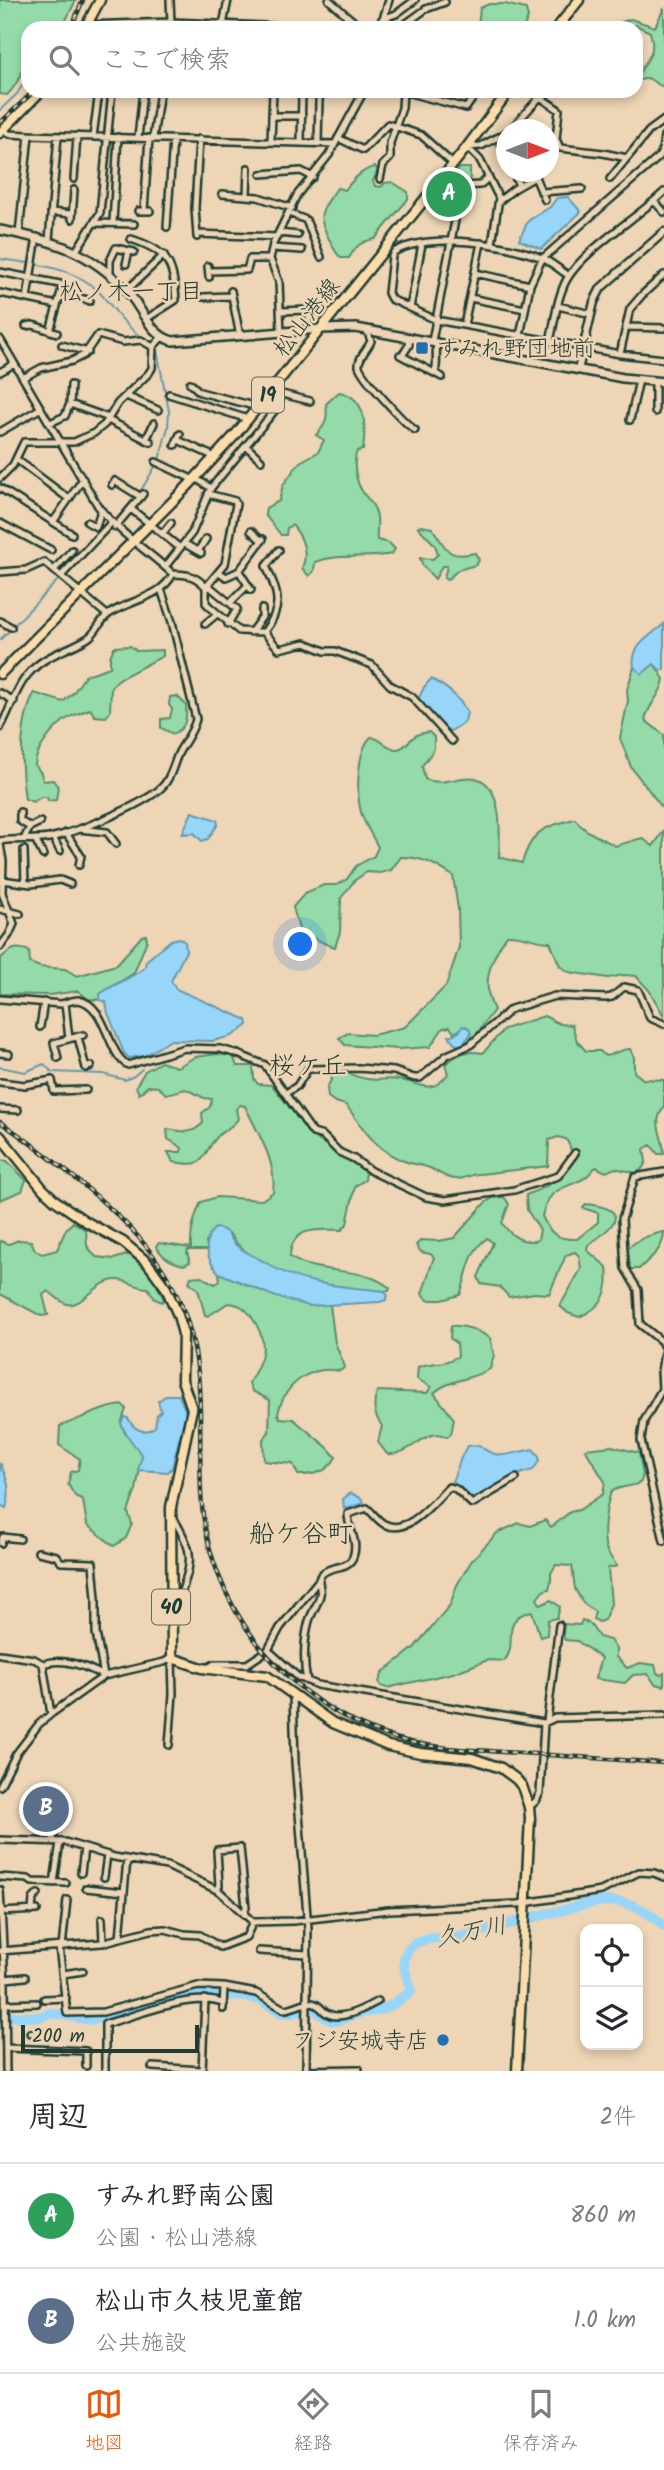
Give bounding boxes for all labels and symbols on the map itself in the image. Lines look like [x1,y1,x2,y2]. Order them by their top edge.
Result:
north arrow [496,119,559,182]
pin: A [426,168,472,220]
street label: 松山港線 [265,271,350,366]
district label: 松ノ木一丁目 [59,273,203,312]
place label: すみれ野団地前 [436,332,595,368]
marker: すみれ野団地前 [414,340,430,356]
road number: 19 [252,378,284,412]
your location [283,927,317,961]
district label: 桜ケ丘 [269,1046,347,1088]
district label: 船ケ谷町 [249,1514,353,1556]
road number: 40 [152,1590,190,1624]
pin: B [23,1783,69,1835]
water label: 久万川 [432,1906,510,1958]
scale bar [21,2022,200,2054]
place label: フジ安城寺店 [291,2024,429,2060]
marker: フジ安城寺店 [435,2032,451,2048]

